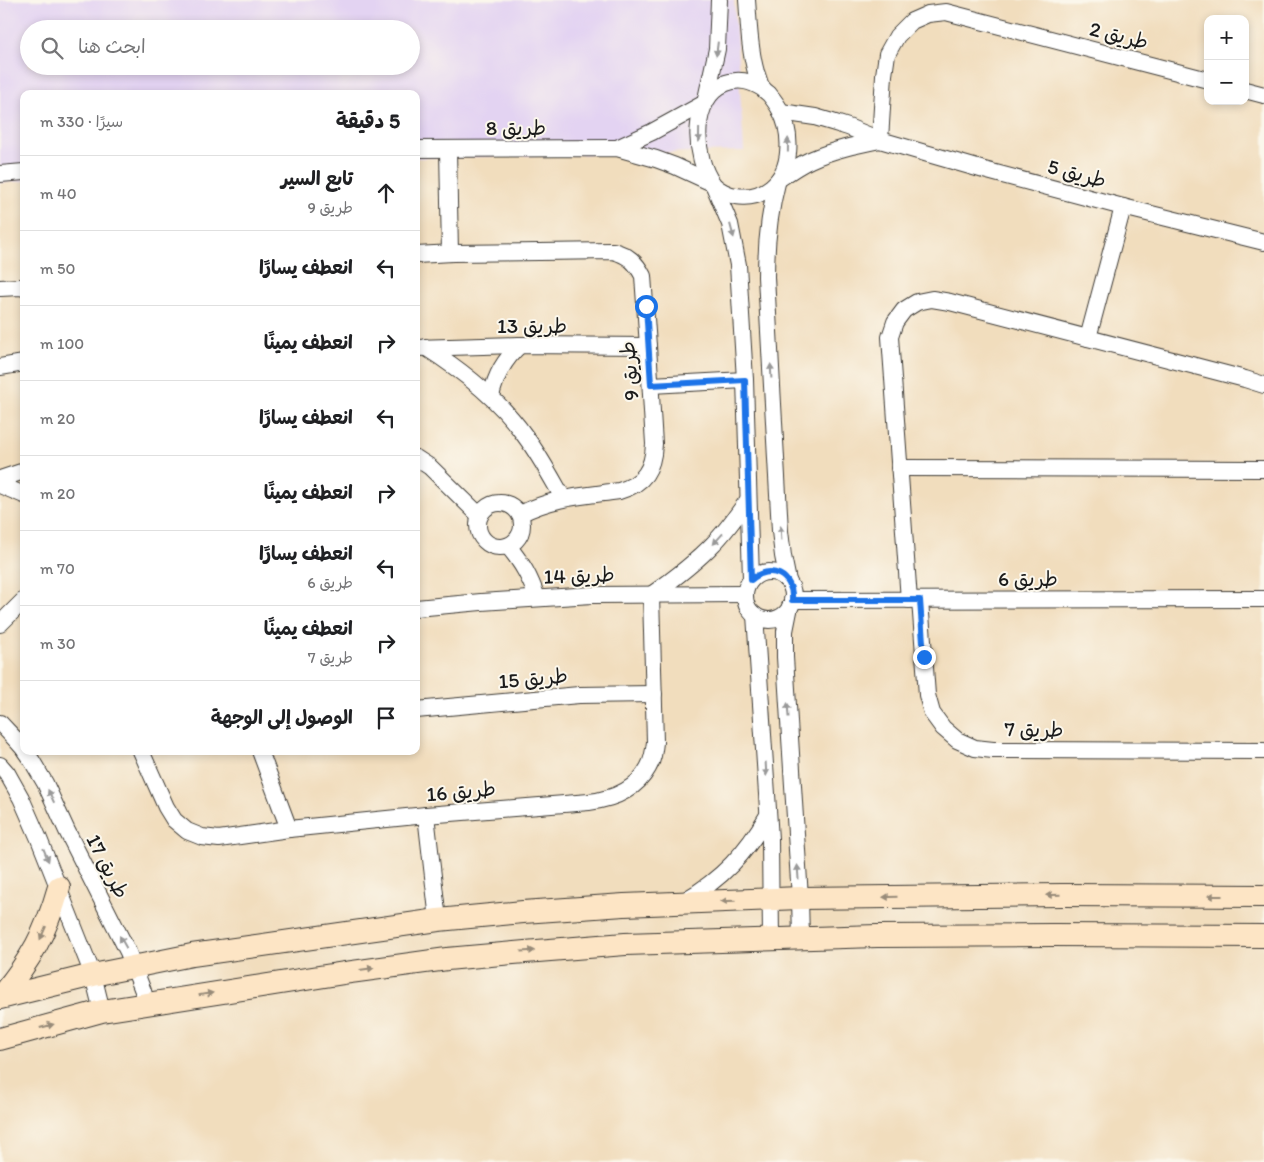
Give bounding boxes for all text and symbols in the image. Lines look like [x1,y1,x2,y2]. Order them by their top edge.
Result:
map controls [1204,15,1249,105]
button: + [1204,15,1249,60]
street label: طريق 2 [1087,16,1151,54]
search box [20,20,420,75]
icon: search [38,34,66,62]
text: ابحث هنا [78,35,146,58]
one-way arrow [712,41,720,57]
button: − [1204,60,1249,105]
text: 5 دقيقة [336,108,400,133]
text: سيرًا · 330 m [40,112,123,131]
street label: طريق 8 [486,115,546,140]
one-way arrow [695,128,703,144]
one-way arrow [784,137,792,153]
street label: طريق 5 [1045,153,1109,193]
text: تابع السير [281,167,353,190]
icon: ahead [372,179,400,207]
text: 40 m [40,184,77,203]
text: طريق 9 [307,198,353,217]
one-way arrow [728,224,736,239]
icon: left [372,254,400,282]
text: انعطف يسارًا [259,256,353,279]
text: 50 m [40,259,75,278]
route start [635,295,658,318]
street label: طريق 13 [497,313,567,338]
icon: right [372,329,400,357]
text: انعطف يمينًا [264,331,353,354]
text: 100 m [40,334,84,353]
street label: طريق 9 [614,340,644,402]
one-way arrow [767,362,775,378]
icon: left [372,404,400,432]
text: انعطف يسارًا [259,406,353,429]
text: 20 m [40,409,75,428]
icon: right [372,479,400,507]
text: انعطف يمينًا [264,481,353,504]
text: 20 m [40,484,75,503]
one-way arrow [776,525,784,541]
one-way arrow [712,532,724,544]
text: انعطف يسارًا [259,542,353,565]
icon: left [372,554,400,582]
text: 70 m [40,559,75,578]
street label: طريق 14 [543,561,615,589]
street label: طريق 6 [998,566,1058,591]
text: طريق 6 [307,573,353,592]
text: انعطف يمينًا [264,617,353,640]
icon: right [372,629,400,657]
text: 30 m [40,634,76,653]
route end [913,646,936,669]
text: طريق 7 [308,648,353,667]
street label: طريق 15 [497,663,569,693]
one-way arrow [783,702,791,718]
icon: arrive [372,704,400,732]
text: الوصول إلى الوجهة [211,706,353,729]
street label: طريق 7 [1004,716,1064,742]
one-way arrow [762,761,770,777]
street label: طريق 16 [425,776,497,806]
one-way arrow [46,789,54,803]
street label: طريق 17 [81,830,135,902]
one-way arrow [42,848,50,862]
one-way arrow [794,864,802,880]
one-way arrow [1045,891,1061,899]
one-way arrow [1207,892,1223,900]
one-way arrow [882,893,898,901]
one-way arrow [720,898,736,906]
one-way arrow [38,926,46,940]
one-way arrow [118,935,127,949]
one-way arrow [521,947,537,955]
one-way arrow [359,965,375,973]
one-way arrow [199,990,215,998]
one-way arrow [40,1021,55,1029]

